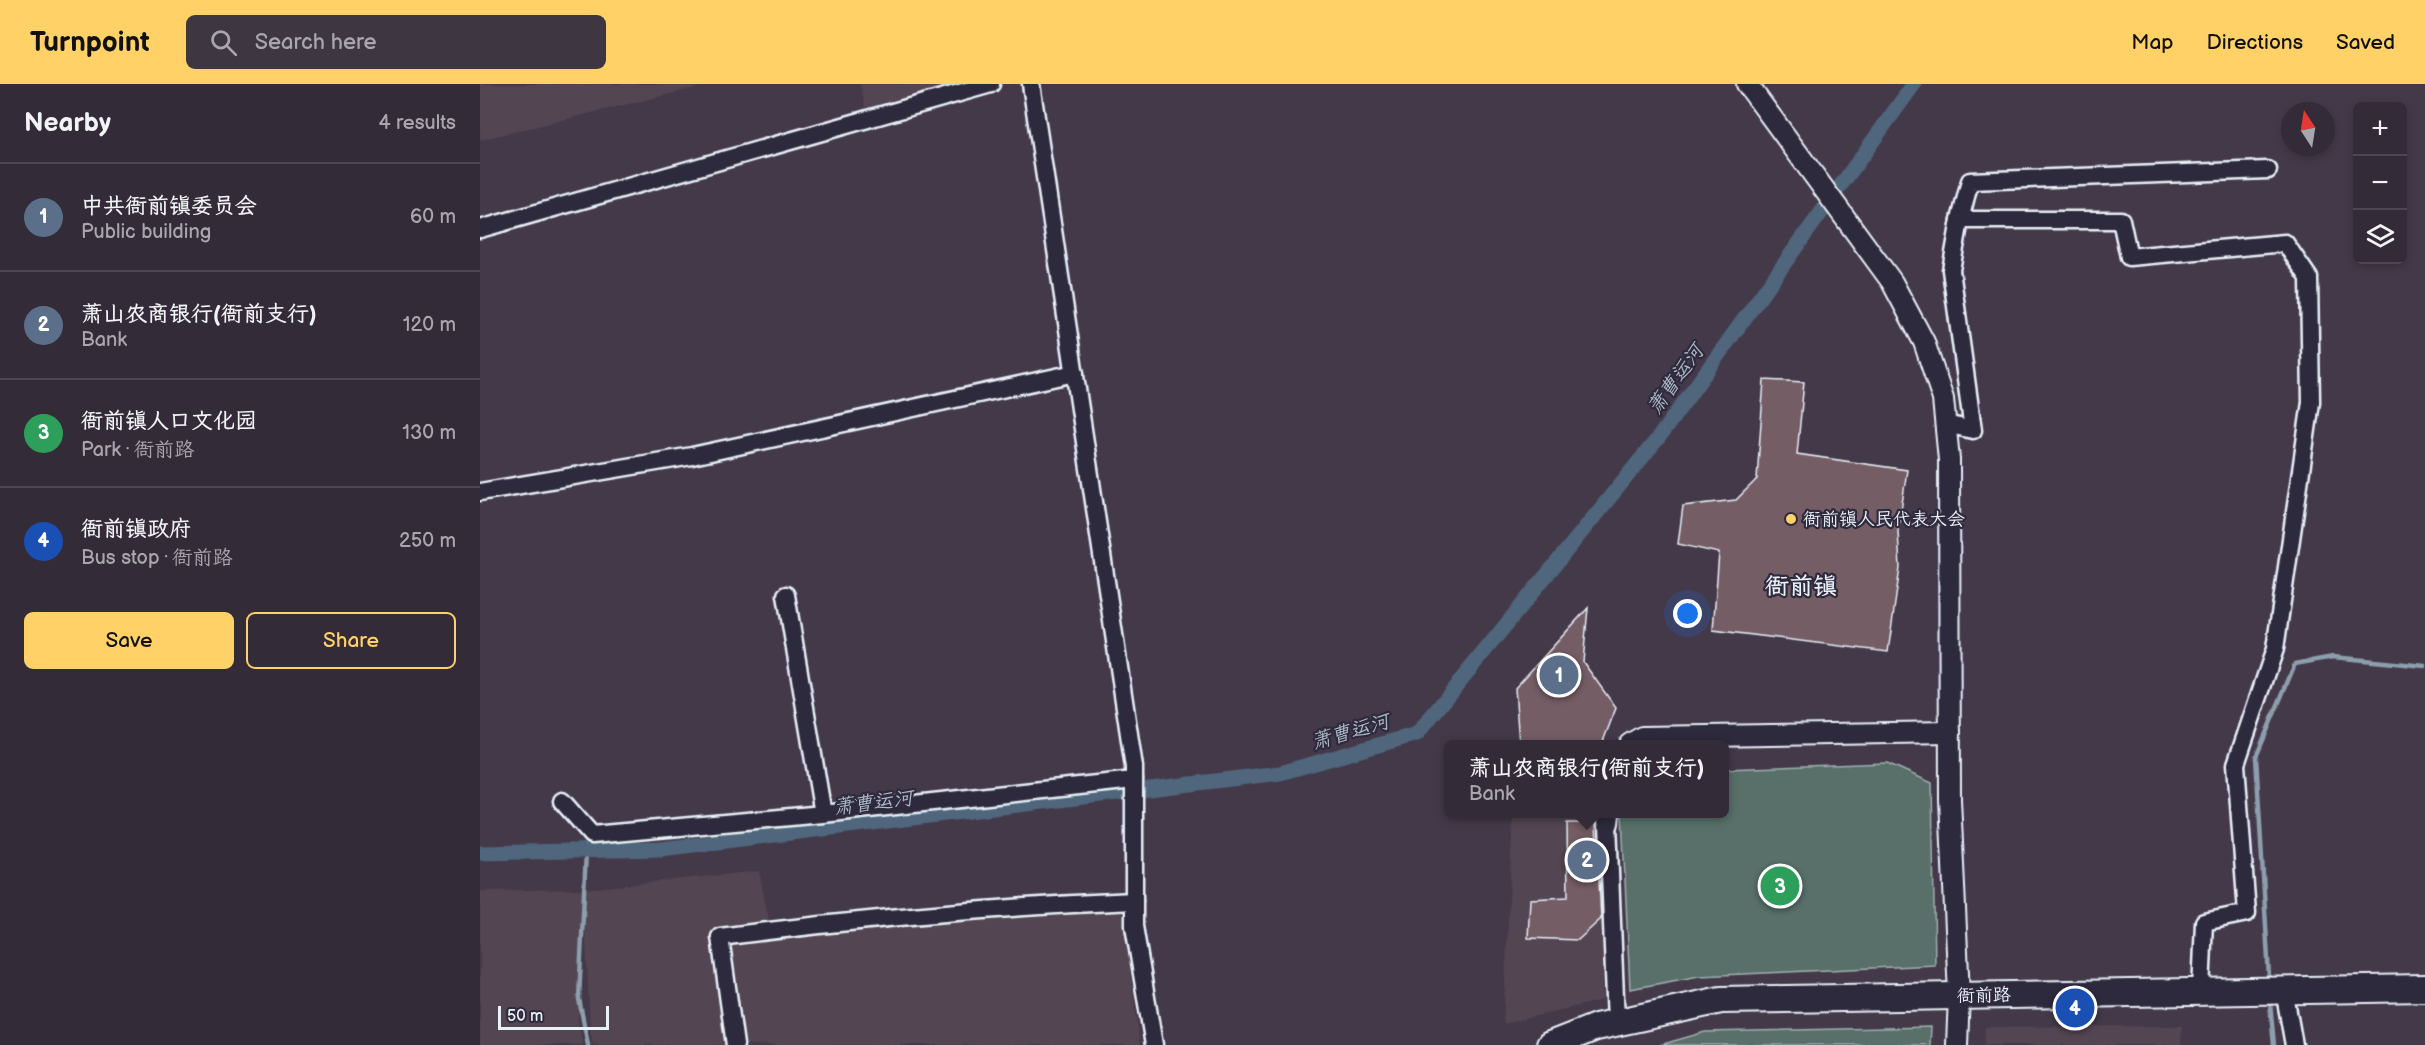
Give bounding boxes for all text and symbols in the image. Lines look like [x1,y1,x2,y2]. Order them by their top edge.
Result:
search box [186,15,606,69]
text: Turnpoint [30,26,150,59]
icon: search [207,26,240,59]
text: Search here [255,29,377,56]
text: Map [2131,30,2174,55]
text: Directions [2207,30,2303,55]
text: Saved [2336,30,2395,55]
north arrow [2281,102,2335,156]
map controls [2353,102,2407,264]
button: + [2353,102,2407,156]
text: Nearby [24,108,111,139]
text: 4 results [378,111,456,135]
button: − [2353,156,2407,210]
text: 中共衙前镇委员会 [81,193,257,220]
text: 1 [39,205,48,229]
text: 60 m [410,205,456,229]
button: layers [2353,210,2407,264]
text: Public building [81,220,211,244]
text: 萧山农商银行(衙前支行) [81,301,317,328]
text: 2 [38,313,49,337]
text: 120 m [403,313,456,337]
text: Bank [81,328,127,352]
water label: 萧曹运河 [1643,338,1711,419]
text: 衙前镇人口文化园 [81,408,257,435]
text: 3 [38,421,49,445]
text: 130 m [402,421,456,445]
text: Park · 衙前路 [81,438,194,462]
place label: 衙前镇人民代表大会 [1803,509,1965,530]
marker: 衙前镇人民代表大会 [1784,512,1798,526]
text: 衙前镇政府 [81,516,191,543]
text: 4 [38,529,49,553]
text: 250 m [399,529,456,553]
text: Bus stop · 衙前路 [81,546,233,570]
district label: 衙前镇 [1765,572,1837,601]
your location [1673,599,1702,628]
button: Save [24,612,234,669]
button: Share [246,612,456,669]
pin: 1 [1540,652,1578,698]
water label: 萧曹运河 [1309,709,1395,755]
popup [1444,740,1729,818]
text: 萧山农商银行(衙前支行) [1469,755,1704,782]
text: Bank [1469,782,1515,806]
water label: 萧曹运河 [832,786,917,820]
pin: 2 [1568,838,1606,882]
pin: 3 [1760,864,1800,908]
street label: 衙前路 [1957,985,2011,1006]
pin: 4 [2056,986,2094,1030]
scale bar [498,1003,609,1030]
text: 50 m [507,1007,543,1026]

